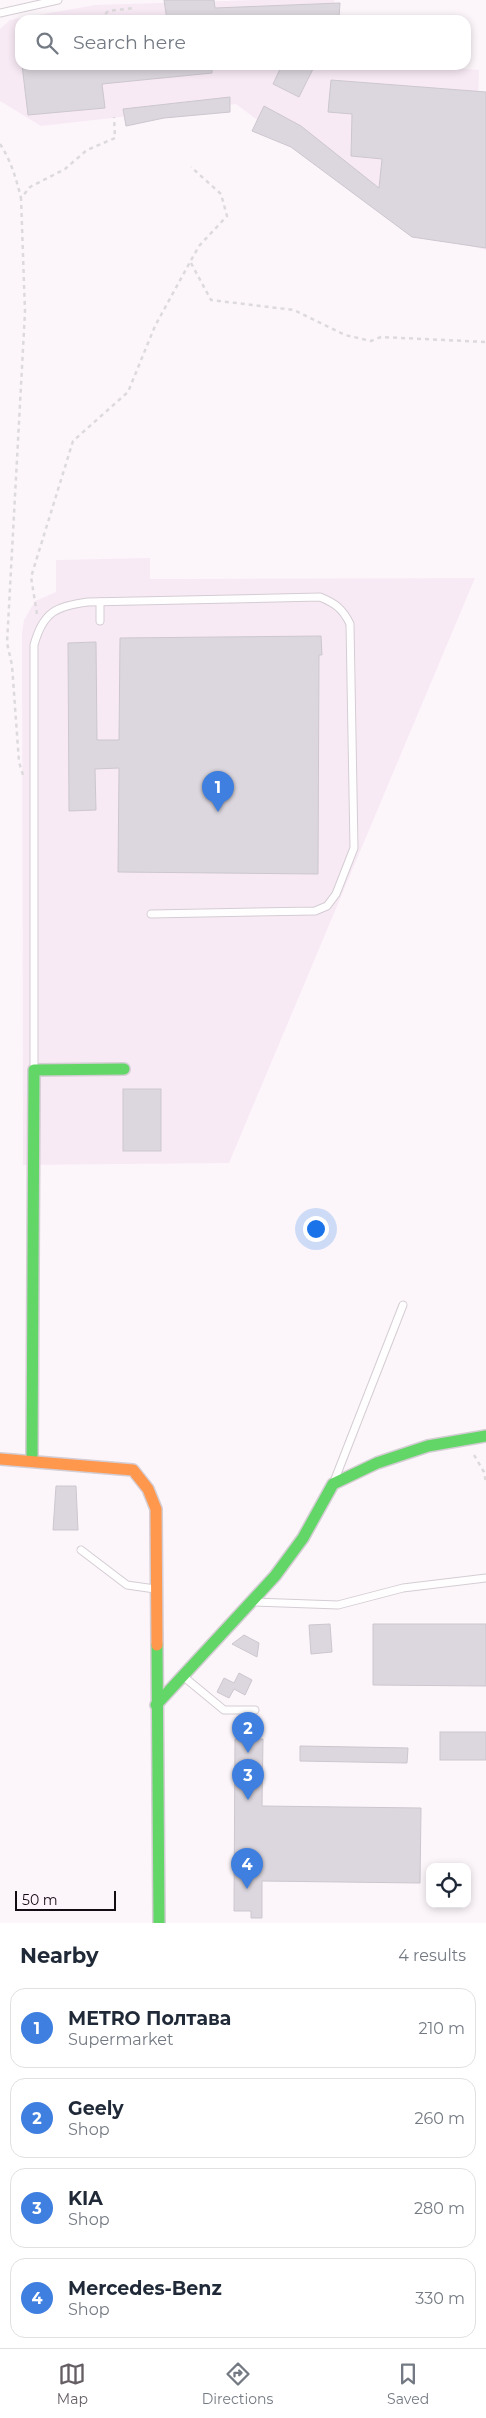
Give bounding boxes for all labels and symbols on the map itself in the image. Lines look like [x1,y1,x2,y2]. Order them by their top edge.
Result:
pin: 1 [202,771,234,812]
your location [303,1216,329,1242]
pin: 2 [232,1712,264,1753]
pin: 3 [232,1759,264,1800]
pin: 4 [231,1848,263,1889]
scale bar [15,1888,116,1911]

